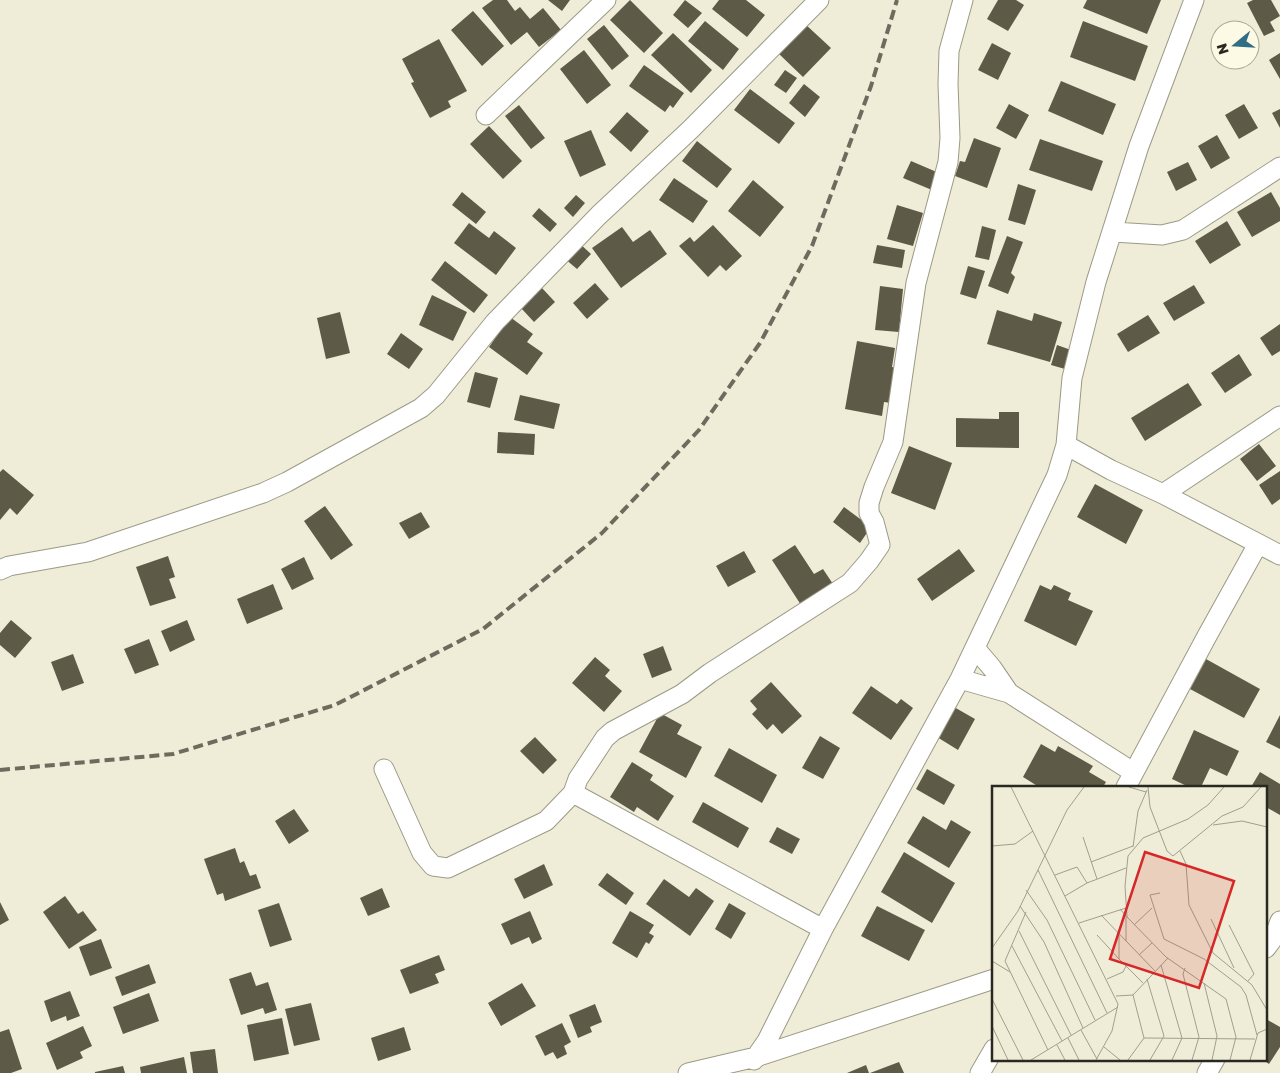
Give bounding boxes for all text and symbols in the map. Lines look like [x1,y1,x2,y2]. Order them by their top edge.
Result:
north arrow [1210,20,1260,70]
text: N [1212,41,1232,57]
inset map [992,786,1268,1060]

